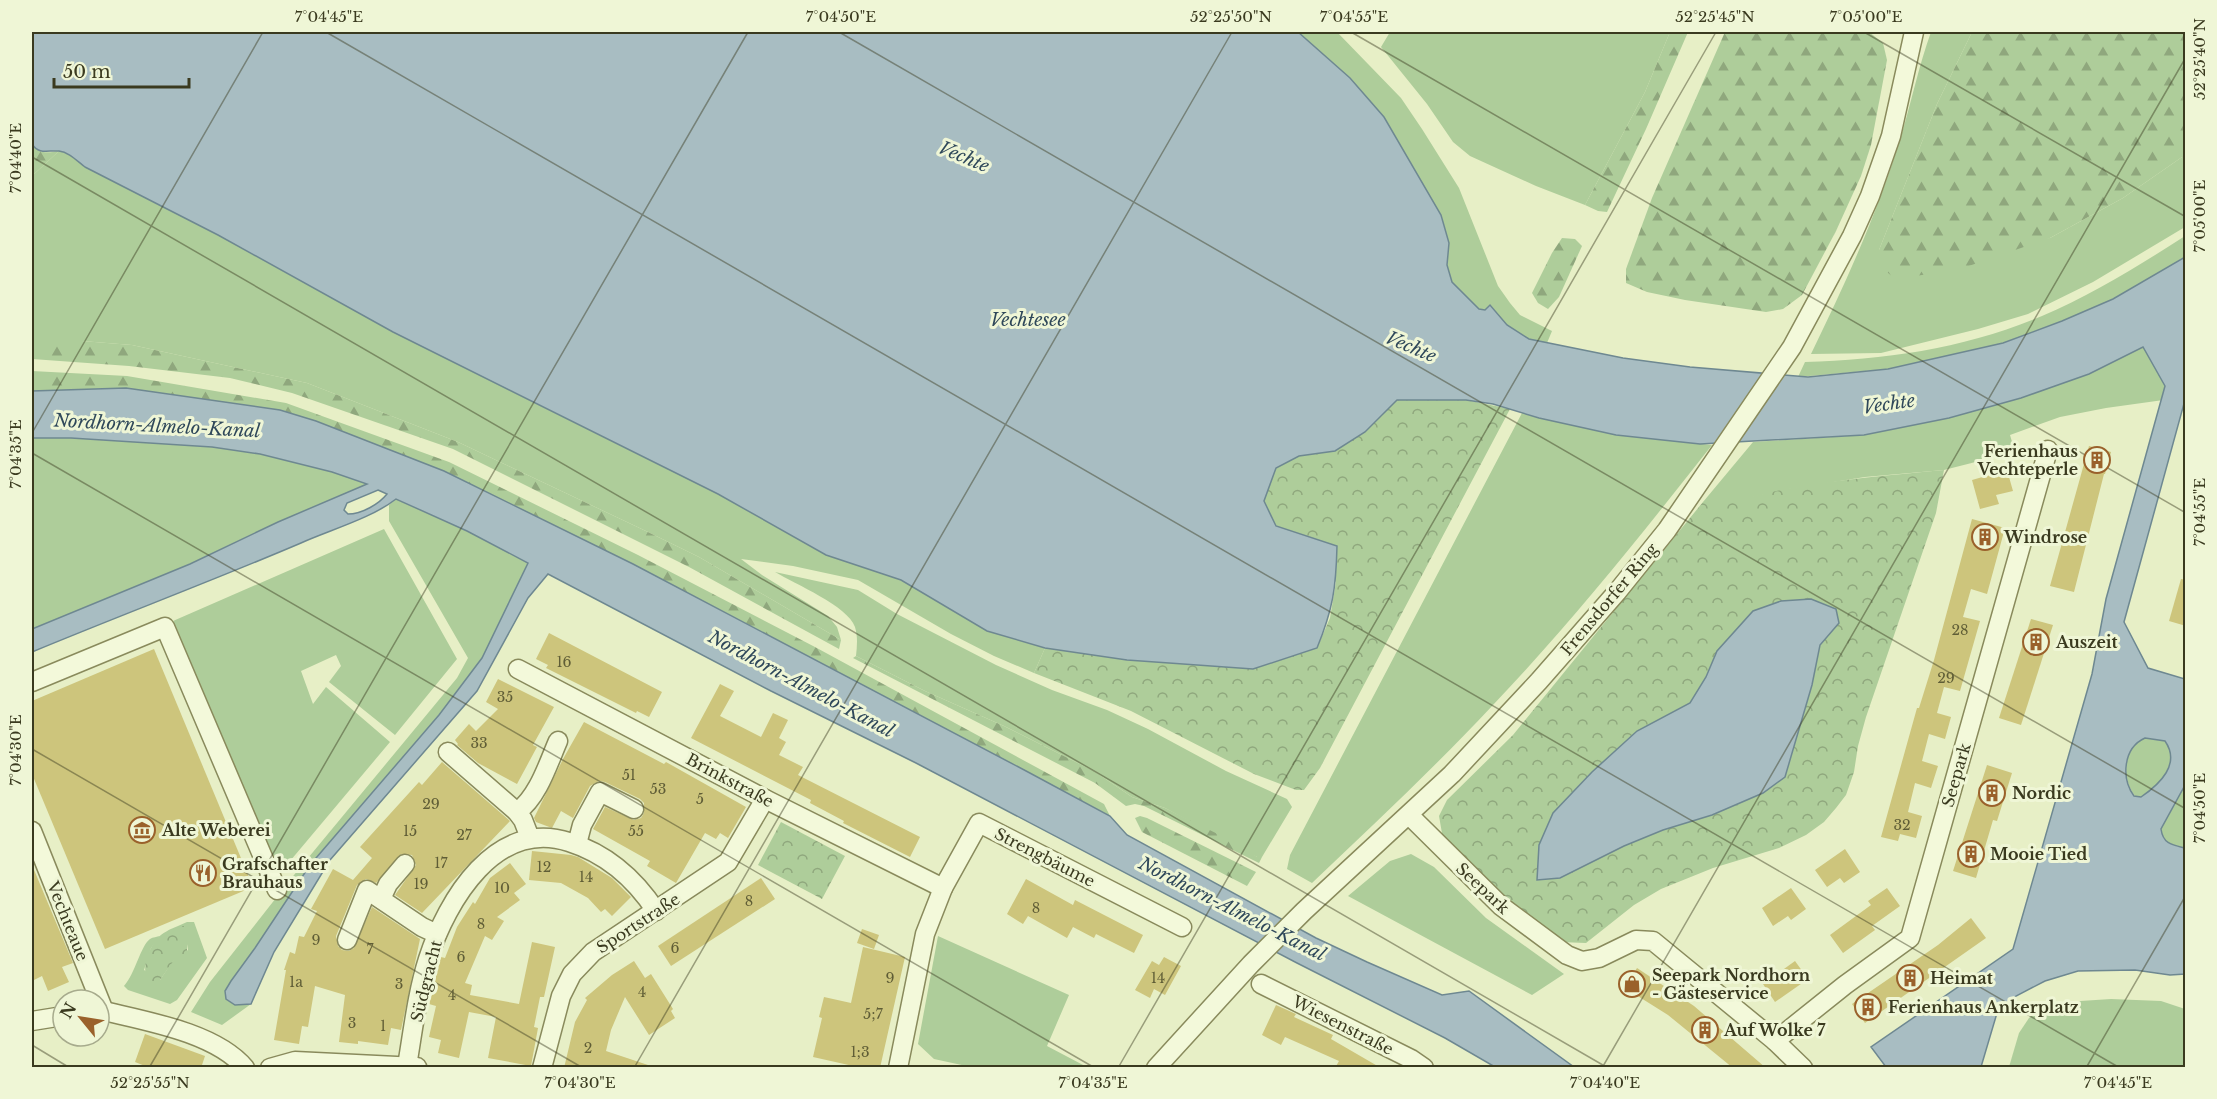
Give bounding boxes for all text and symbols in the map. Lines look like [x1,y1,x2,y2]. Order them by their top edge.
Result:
text: 7°04'45"E [295,7,363,26]
text: 7°04'50"E [806,7,876,26]
text: 52°25'50"N [1190,7,1272,26]
text: 7°04'55"E [1320,7,1388,26]
text: 52°25'45"N [1675,7,1755,26]
text: 7°05'00"E [1830,7,1903,26]
text: 52°25'40"N [2190,18,2209,100]
scale bar [54,51,189,89]
text: 50 m [63,61,111,83]
text: 7°04'40"E [6,123,25,193]
water label: Vechte [936,137,992,177]
text: 7°05'00"E [2190,179,2209,253]
water label: Vechtesee [990,309,1066,331]
water label: Vechte [1383,327,1439,367]
water label: Vechte [1862,389,1916,419]
water label: Nordhorn-Almelo-Kanal [52,410,261,442]
text: 7°04'35"E [6,419,25,489]
place label: Ferienhaus Vechteperle [1977,441,2078,479]
building icon: Ferienhaus Vechteperle [2082,445,2112,475]
text: 7°04'55"E [2190,478,2209,546]
building icon: Windrose [1970,522,2000,552]
place label: Windrose [2003,527,2087,547]
street label: Frensdorfer Ring [1556,538,1662,659]
house number: 28 [1951,621,1969,639]
water label: Nordhorn-Almelo-Kanal [704,625,898,742]
building icon: Auszeit [2021,627,2051,657]
place label: Auszeit [2055,632,2119,652]
house number: 16 [556,653,572,671]
house number: 29 [1937,669,1955,687]
house number: 35 [497,688,513,706]
text: 7°04'30"E [6,714,25,786]
house number: 33 [470,734,488,752]
street label: Seepark [1937,740,1975,809]
street label: Brinkstraße [683,749,777,811]
house number: 51 [622,766,636,784]
text: 7°04'50"E [2190,773,2209,843]
building icon: Nordic [1977,778,2007,808]
house number: 53 [650,780,666,798]
place label: Nordic [2012,783,2071,803]
house number: 5 [696,790,704,808]
house number: 29 [422,795,440,813]
museum icon: Alte Weberei [127,815,157,845]
house number: 32 [1893,816,1911,834]
place label: Alte Weberei [161,820,271,840]
house number: 15 [403,822,417,840]
house number: 55 [628,822,644,840]
street label: Strengbäume [991,823,1099,891]
house number: 27 [456,826,473,844]
building icon: Mooie Tied [1956,839,1986,869]
place label: Mooie Tied [1990,844,2087,864]
water label: Nordhorn-Almelo-Kanal [1134,852,1329,966]
place label: Grafschafter Brauhaus [222,854,328,892]
house number: 17 [434,854,449,872]
restaurant icon: Grafschafter Brauhaus [188,858,218,888]
house number: 12 [537,858,551,876]
street label: Seepark [1452,858,1514,918]
house number: 14 [579,868,593,886]
house number: 19 [413,875,429,893]
street label: Vechteaue [43,877,93,964]
house number: 10 [494,879,510,897]
street label: Sportstraße [593,889,683,957]
house number: 8 [745,892,753,910]
house number: 8 [1032,899,1040,917]
house number: 8 [477,915,485,933]
house number: 9 [311,931,321,949]
street label: Südgracht [406,938,446,1024]
house number: 6 [670,939,680,957]
house number: 7 [366,940,374,958]
house number: 6 [456,948,466,966]
building icon: Heimat [1895,963,1925,993]
place label: Seepark Nordhorn - Gästeservice [1652,965,1810,1003]
place label: Heimat [1930,968,1994,988]
house number: 9 [885,969,895,987]
house number: 14 [1151,969,1165,987]
shop icon: Seepark Nordhorn - Gästeservice [1617,969,1647,999]
house number: 1a [289,973,303,991]
house number: 3 [395,975,403,993]
house number: 4 [638,983,646,1001]
house number: 4 [448,986,456,1004]
north arrow [51,988,111,1048]
street label: Wiesenstraße [1288,991,1397,1059]
building icon: Ferienhaus Ankerplatz [1853,992,1883,1022]
place label: Ferienhaus Ankerplatz [1888,997,2079,1017]
text: N [56,999,80,1022]
house number: 5;7 [863,1005,884,1023]
house number: 3 [348,1014,356,1032]
building icon: Auf Wolke 7 [1690,1015,1720,1045]
house number: 1 [380,1017,386,1035]
place label: Auf Wolke 7 [1723,1020,1826,1040]
house number: 2 [584,1039,592,1057]
house number: 1;3 [850,1043,870,1061]
text: 52°25'55"N [110,1073,190,1092]
text: 7°04'30"E [544,1073,616,1092]
text: 7°04'35"E [1058,1073,1128,1092]
text: 7°04'40"E [1570,1073,1640,1092]
text: 7°04'45"E [2084,1073,2152,1092]

